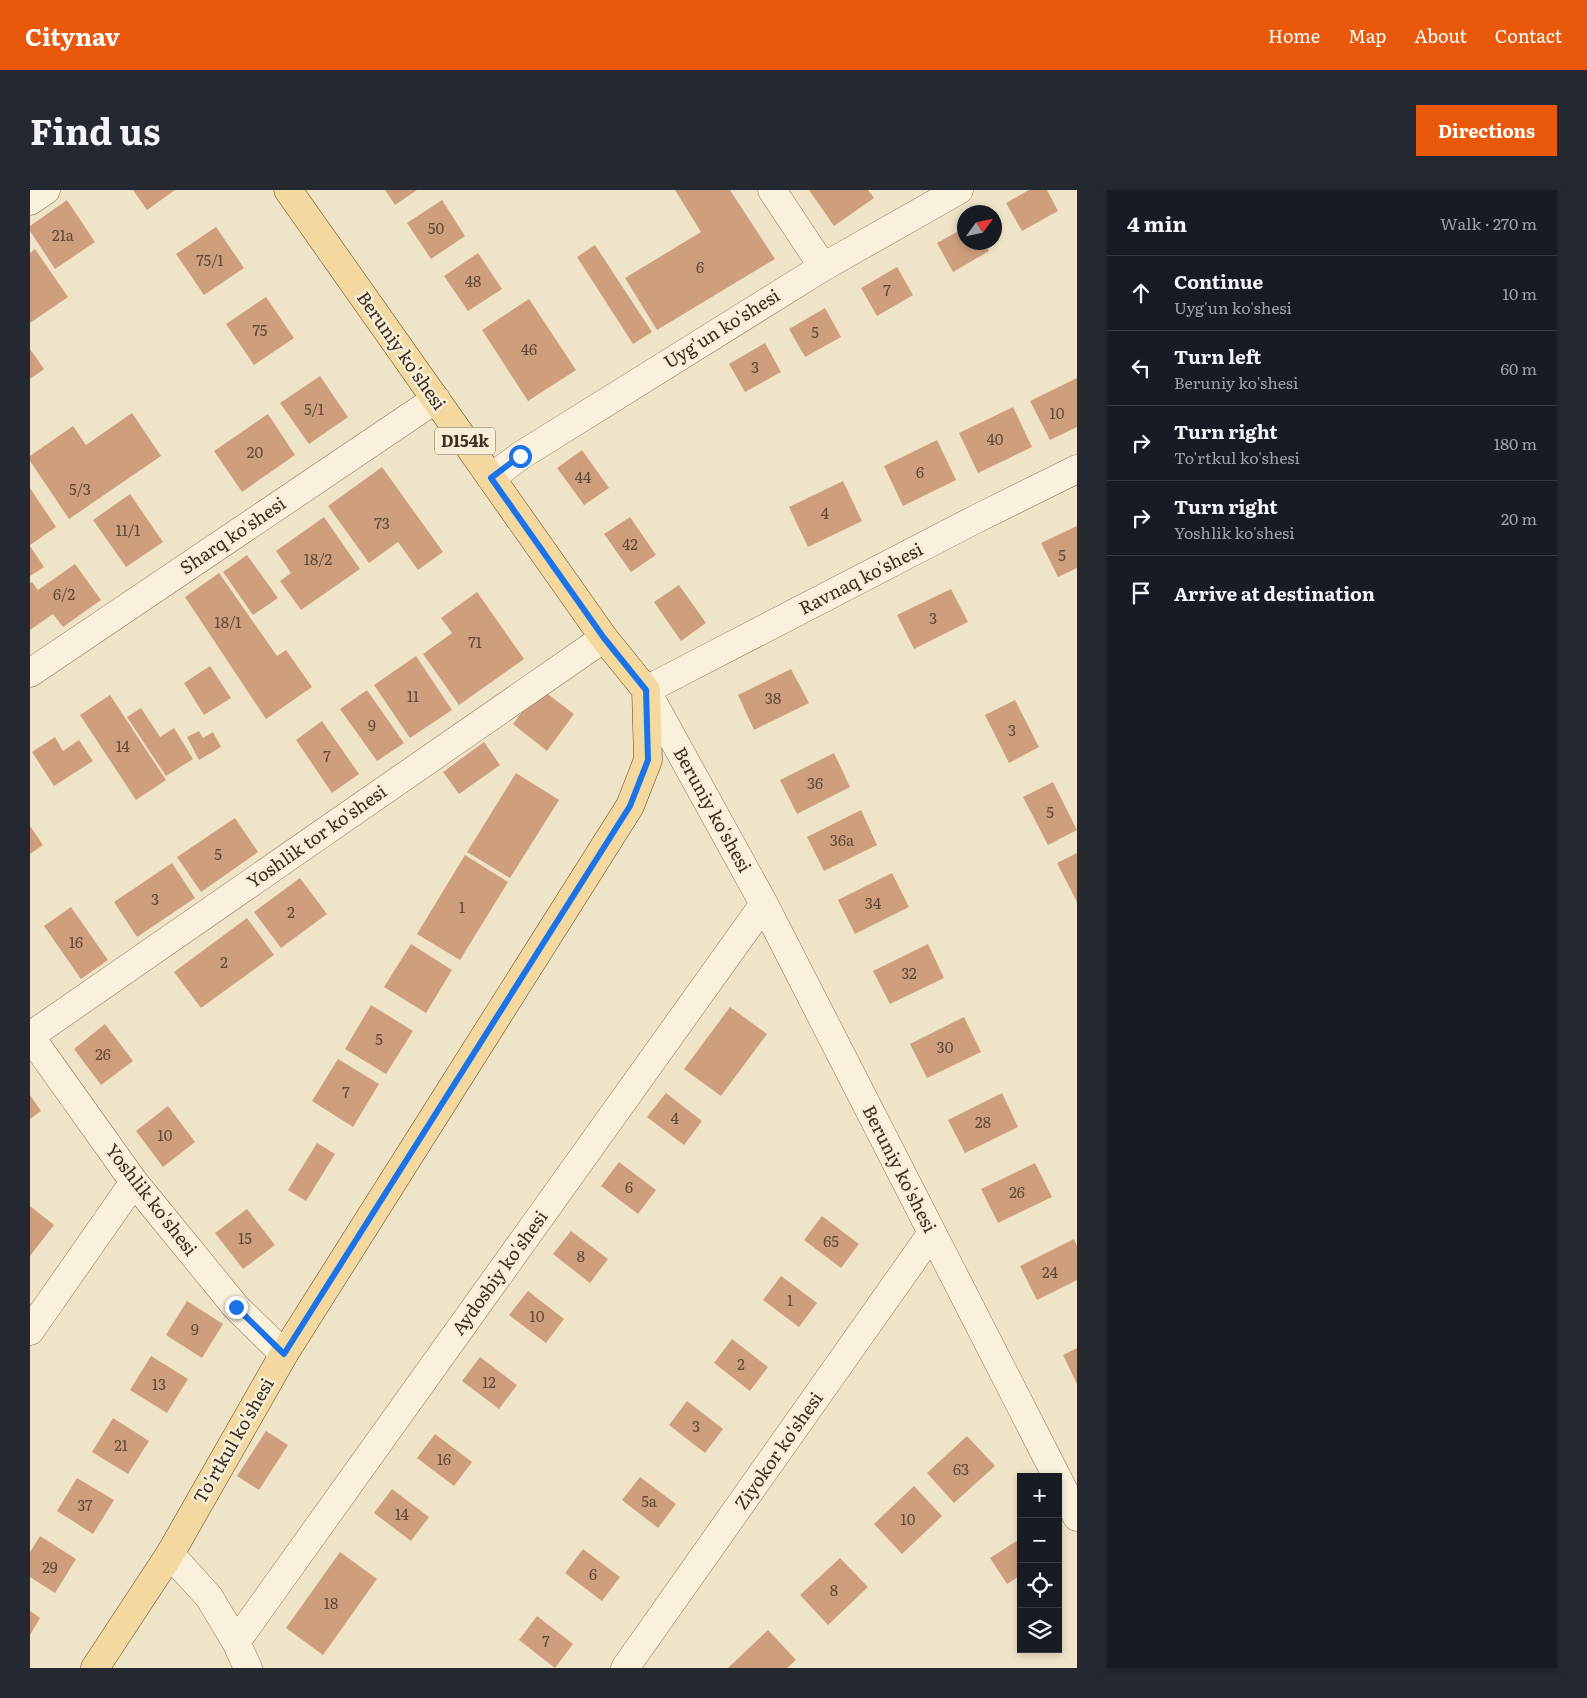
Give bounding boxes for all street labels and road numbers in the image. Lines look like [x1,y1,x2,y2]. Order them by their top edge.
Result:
street label: Uyg'un ko'shesi [658,281,785,374]
street label: Beruniy ko'shesi [351,285,453,415]
road number: D154k [435,428,495,454]
street label: Sharq ko'shesi [174,489,291,580]
street label: Ravnaq ko'shesi [794,535,927,621]
street label: Beruniy ko'shesi [668,742,759,877]
street label: Yoshlik tor ko'shesi [241,777,392,894]
street label: Beruniy ko'shesi [857,1100,944,1237]
street label: Yoshlik ko'shesi [100,1137,205,1261]
street label: Aydosbiy ko'shesi [444,1204,553,1340]
street label: To'rtkul ko'shesi [186,1372,280,1508]
street label: Ziyokor ko'shesi [727,1386,829,1515]

